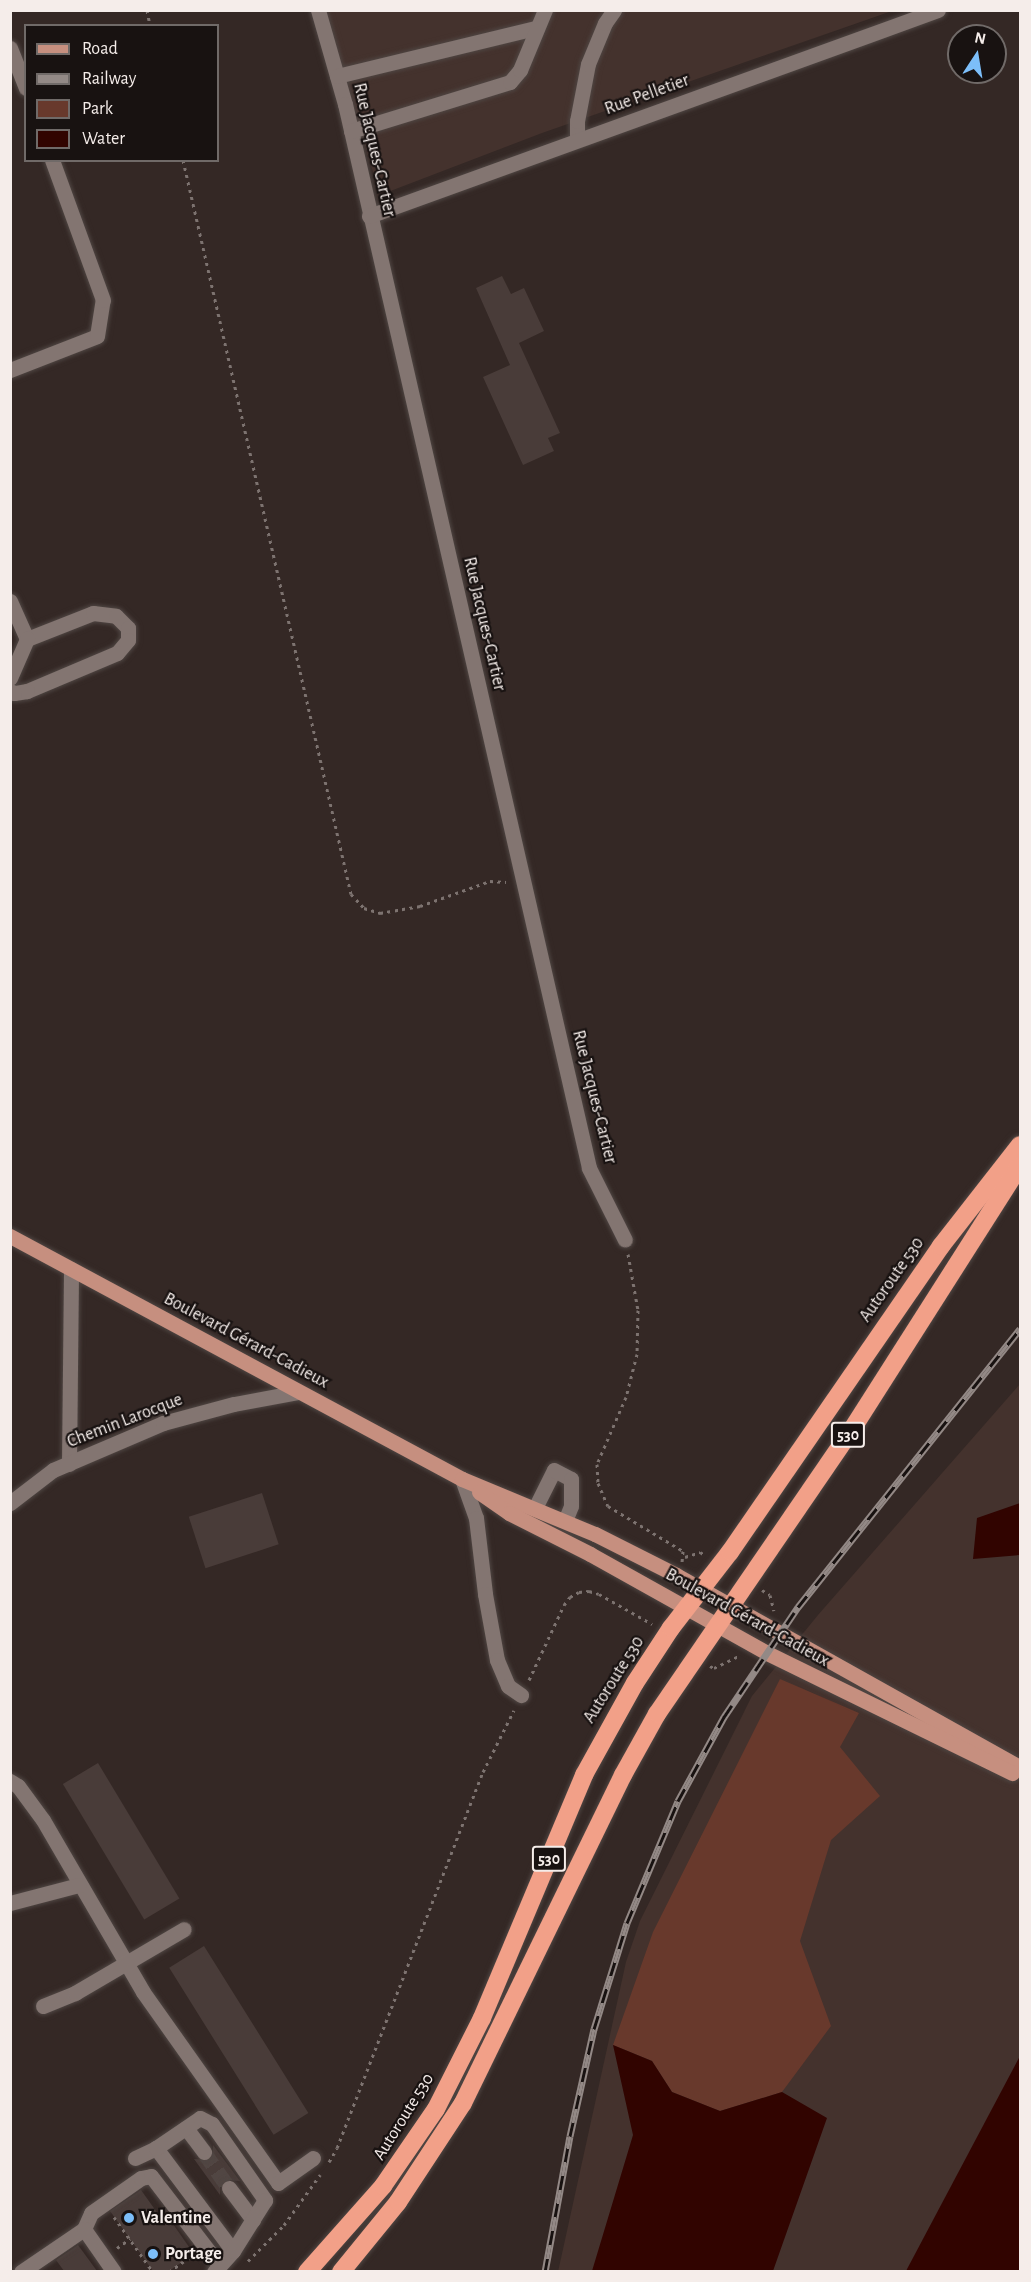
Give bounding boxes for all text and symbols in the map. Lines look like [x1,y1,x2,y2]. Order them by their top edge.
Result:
legend [24,24,219,162]
north arrow [947,24,1007,84]
text: N [973,29,987,47]
text: Road [82,40,118,58]
text: Railway [82,70,136,88]
street label: Rue Pelletier [602,70,692,120]
street label: Rue Jacques-Cartier [348,81,400,219]
text: Park [82,100,113,118]
text: Water [82,130,125,148]
street label: Rue Jacques-Cartier [458,555,510,693]
street label: Rue Jacques-Cartier [567,1028,621,1166]
street label: Autoroute 530 [855,1234,929,1326]
street label: Boulevard Gérard-Cadieux [160,1288,332,1394]
street label: Chemin Larocque [64,1389,186,1453]
road number: 530 [830,1422,866,1448]
street label: Boulevard Gérard-Cadieux [661,1564,833,1672]
street label: Autoroute 530 [579,1633,649,1727]
road number: 530 [531,1846,567,1872]
street label: Autoroute 530 [369,2070,439,2164]
place label: Valentine [141,2207,211,2229]
marker: Valentine [122,2211,136,2225]
place label: Portage [165,2243,222,2265]
marker: Portage [146,2247,160,2261]

